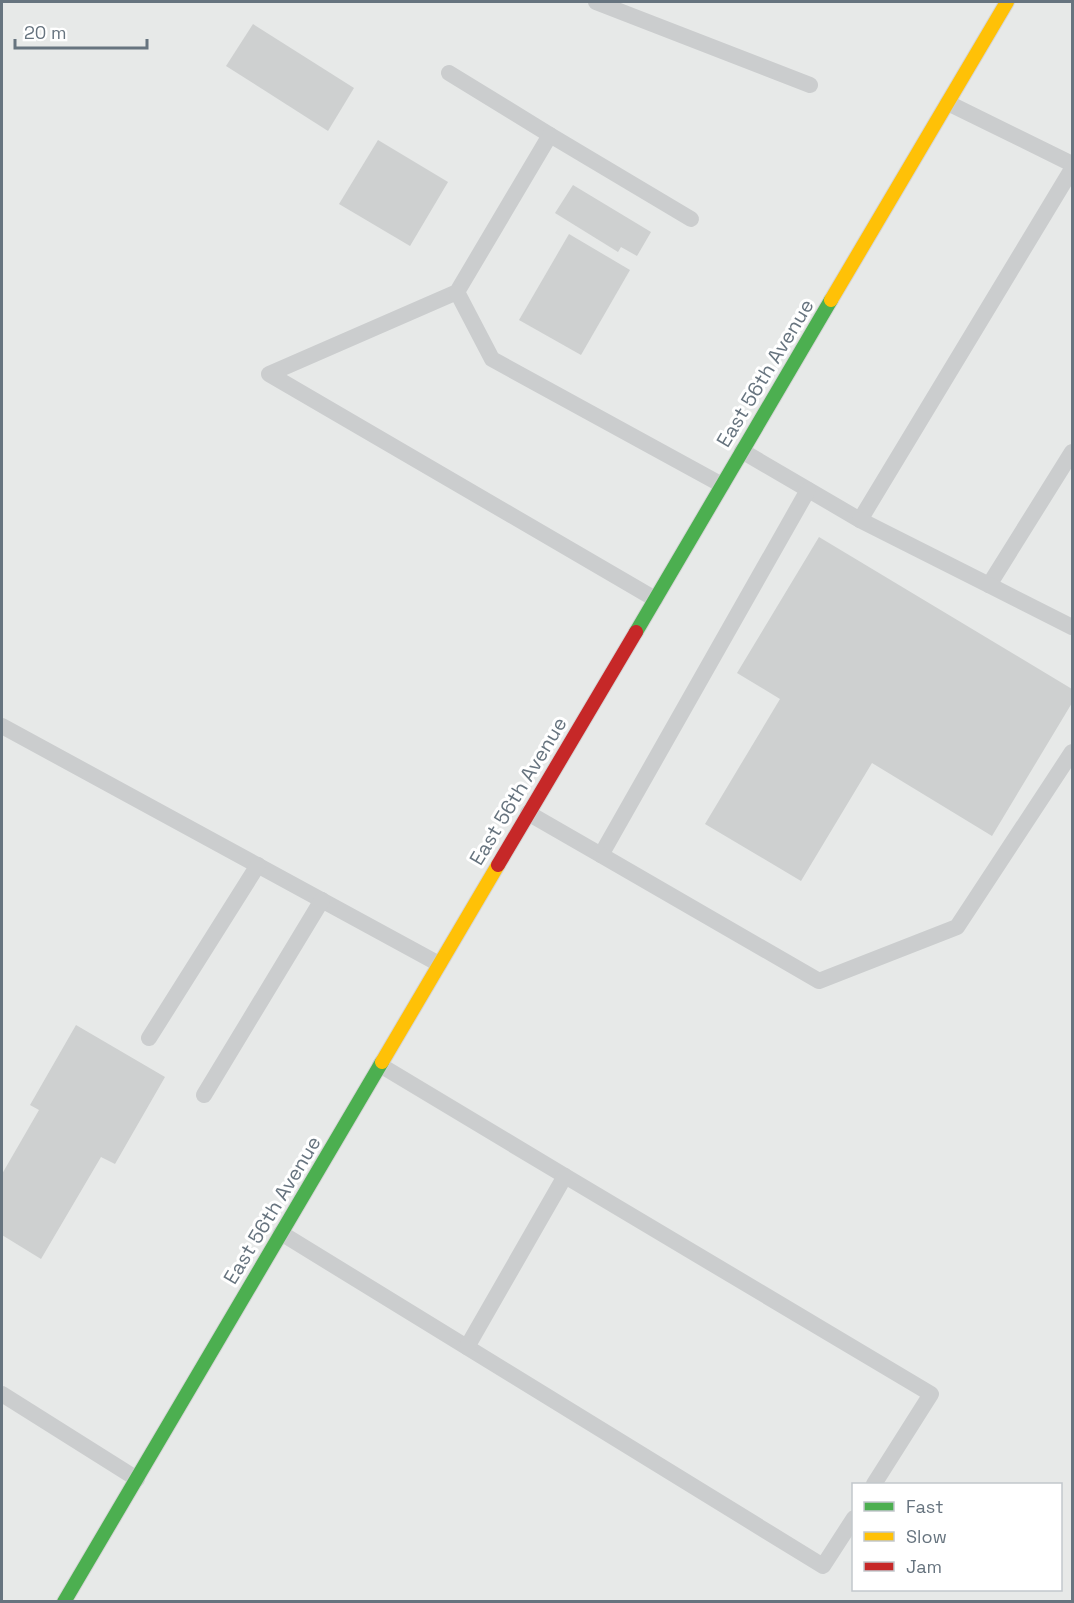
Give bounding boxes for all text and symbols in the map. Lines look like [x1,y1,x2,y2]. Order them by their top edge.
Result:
scale bar [15,12,147,50]
text: 20 m [24,21,67,44]
street label: East 56th Avenue [710,294,820,452]
street label: East 56th Avenue [463,712,573,870]
street label: East 56th Avenue [217,1131,327,1289]
legend [852,1483,1062,1591]
text: Fast [906,1495,943,1518]
text: Slow [906,1525,947,1548]
text: Jam [906,1555,942,1578]

